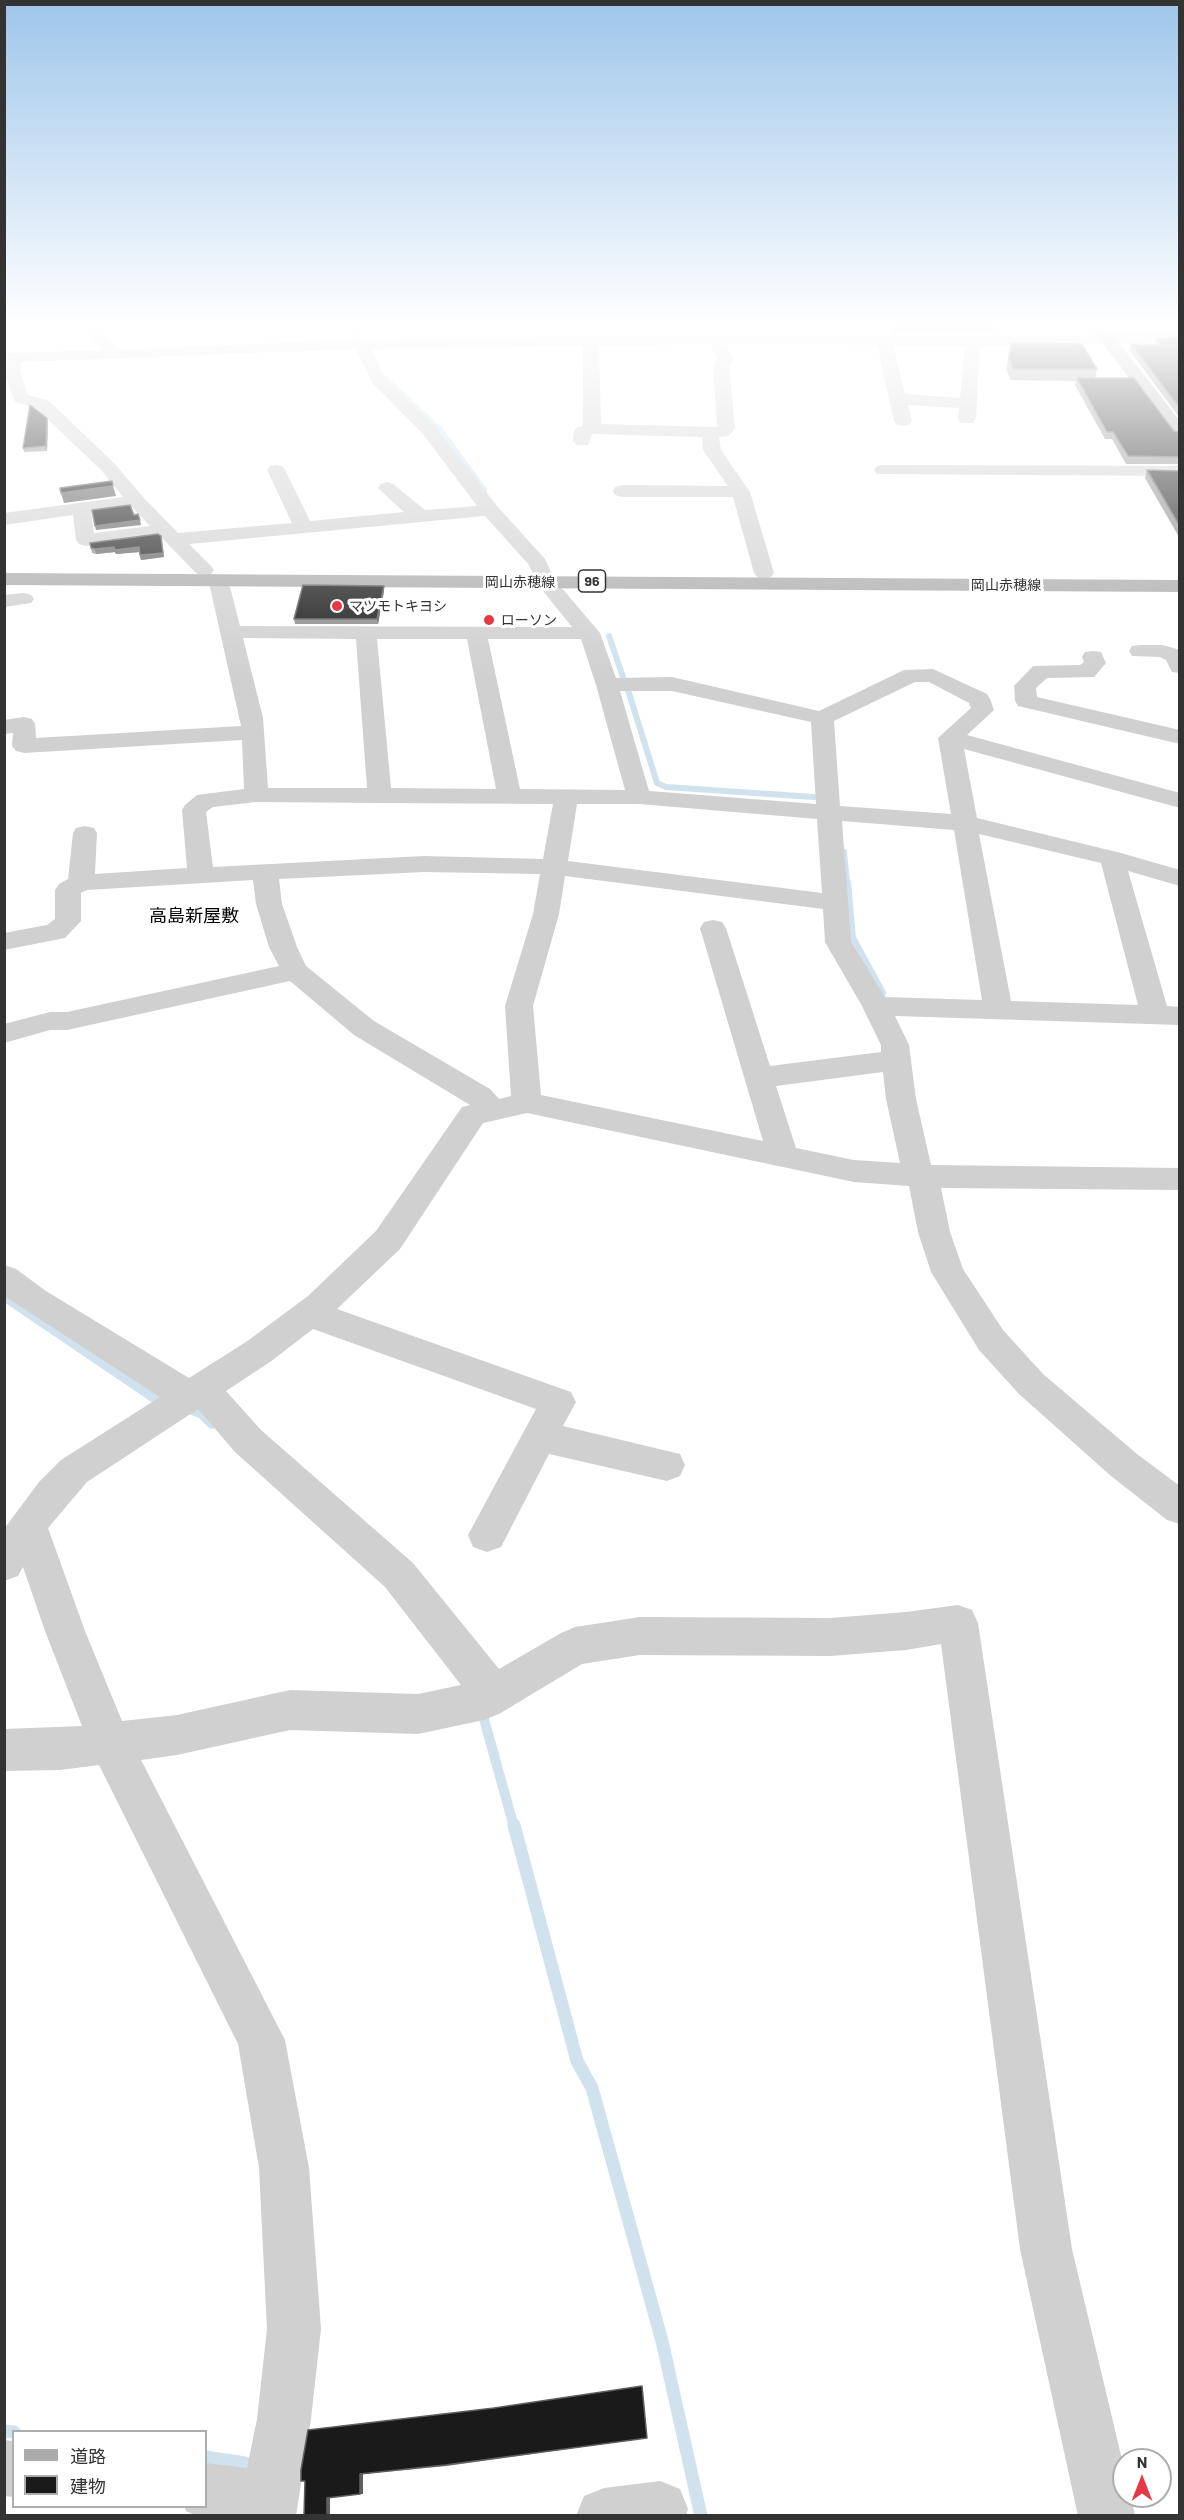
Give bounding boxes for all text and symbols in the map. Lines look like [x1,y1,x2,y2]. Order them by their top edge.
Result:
road number: 96 [578,570,606,592]
street label: 岡山赤穂線 [485,574,555,590]
street label: 岡山赤穂線 [971,577,1041,593]
place label: マツモトキヨシ [349,598,447,614]
marker: マツモトキヨシ [330,599,344,613]
place label: ローソン [501,612,557,628]
marker: ローソン [482,613,496,627]
district label: 高島新屋敷 [149,905,239,927]
legend [12,2430,207,2508]
text: 道路 [70,2445,106,2467]
north arrow [1112,2448,1172,2508]
text: N [1137,2452,1147,2471]
text: 建物 [70,2475,106,2497]

